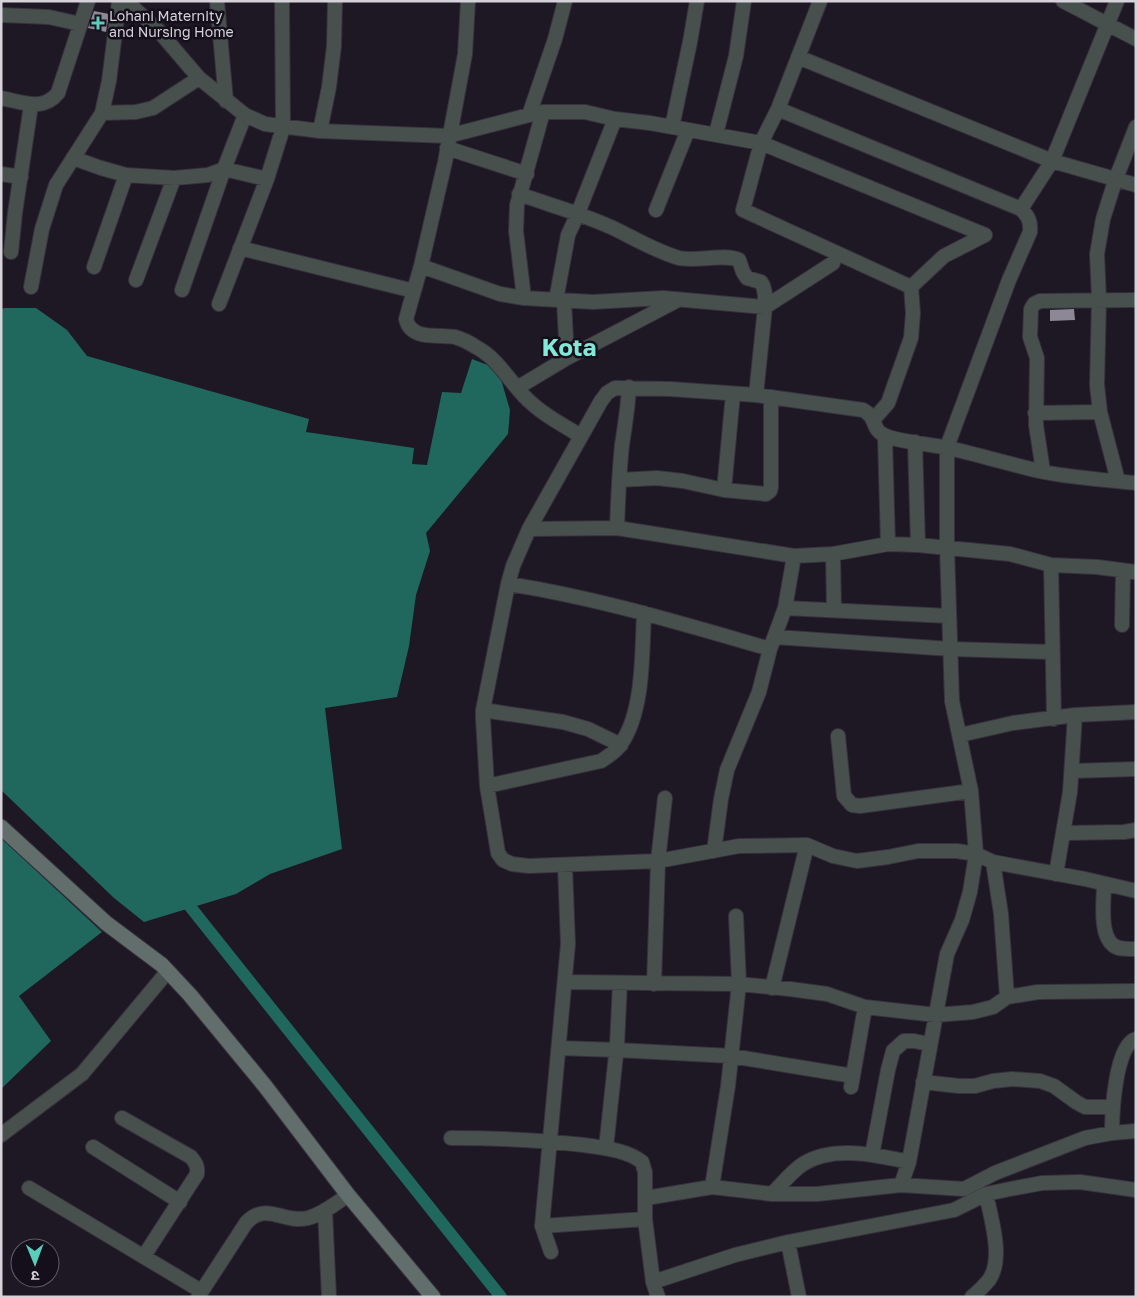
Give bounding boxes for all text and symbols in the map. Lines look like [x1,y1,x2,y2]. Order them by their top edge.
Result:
place label: Lohani Maternity and Nursing Home [109,7,234,40]
marker: Lohani Maternity and Nursing Home [91,16,105,30]
district label: Kota [542,332,596,361]
north arrow [10,1238,60,1288]
text: उ [30,1268,39,1285]

